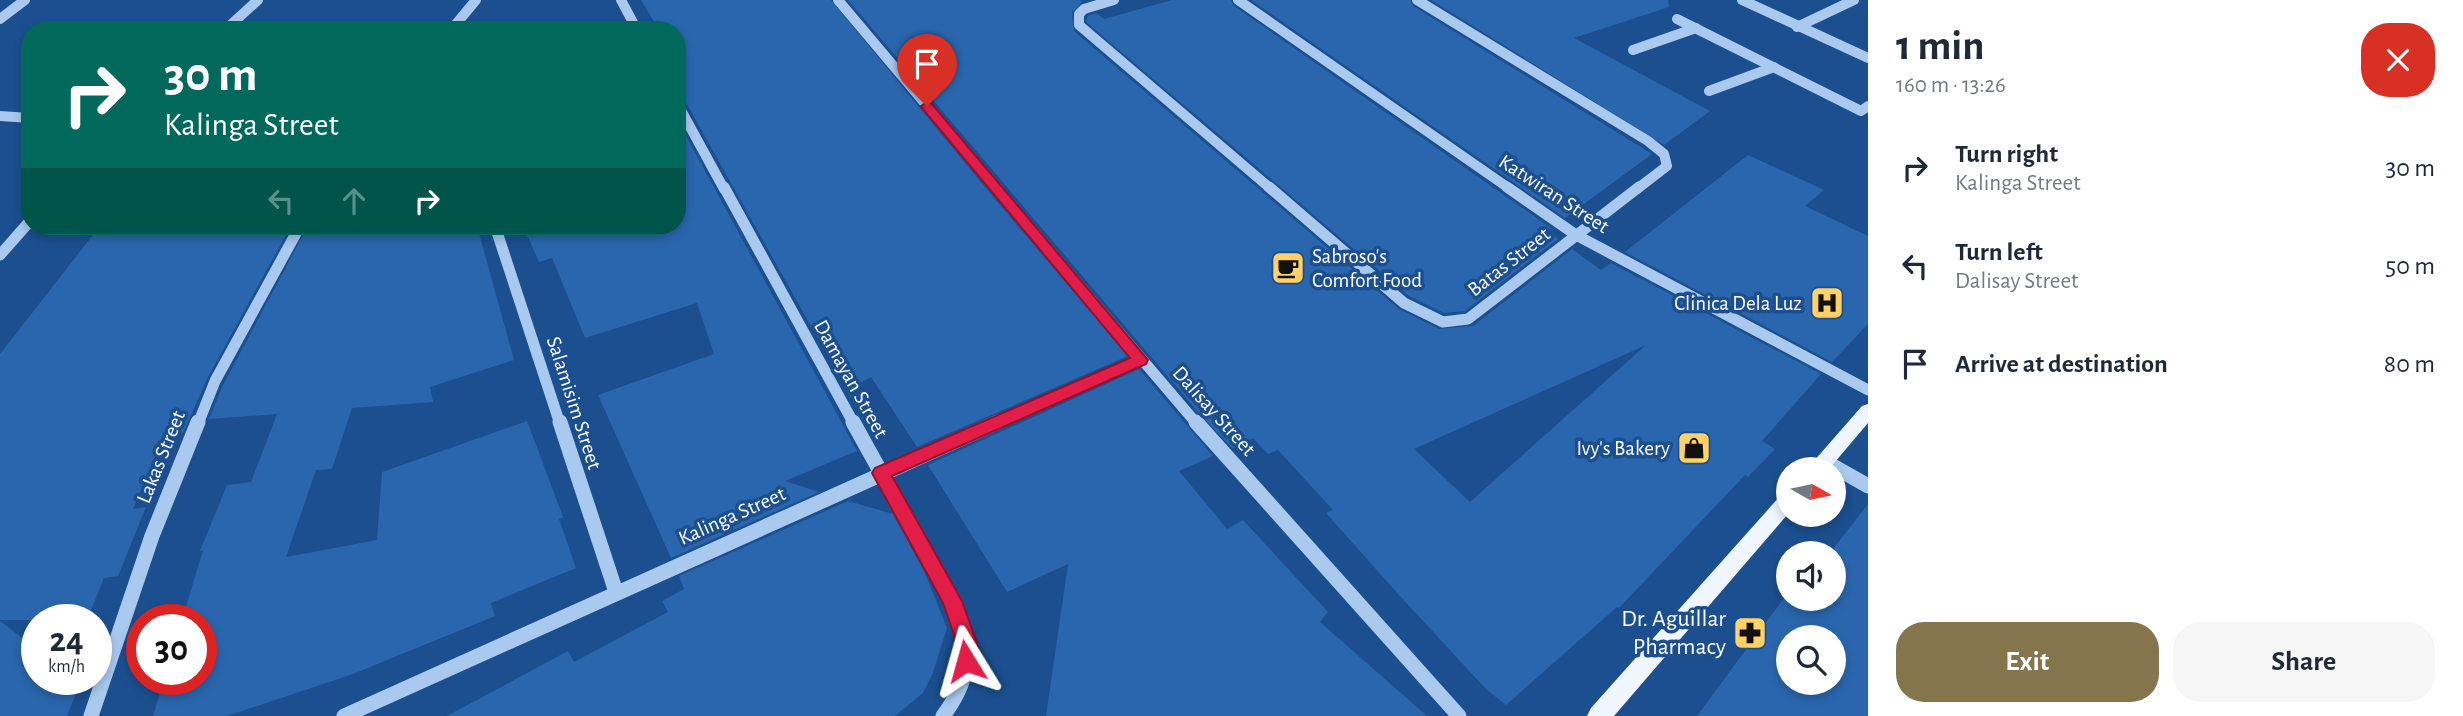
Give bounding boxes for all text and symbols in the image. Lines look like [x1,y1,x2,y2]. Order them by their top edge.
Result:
button: close [2361,23,2435,97]
text: 1 min [1896,25,1985,67]
pin [897,34,957,106]
icon: arrive [908,45,946,83]
icon: right [49,49,140,140]
text: 30 m [164,51,258,100]
text: 160 m · 13:26 [1896,74,2006,97]
text: Kalinga Street [164,109,339,141]
text: Turn right [1955,141,2058,167]
icon: right [1896,149,1934,187]
street label: Katwiran Street [1495,151,1613,237]
text: 30 m [2385,155,2435,181]
text: Kalinga Street [1955,172,2081,195]
icon: left [262,182,300,220]
icon: ahead [335,182,373,220]
icon: right [408,182,446,220]
street label: Batas Street [1464,223,1554,300]
text: Turn left [1955,239,2043,265]
place label: Sabroso's Comfort Food [1312,246,1422,291]
icon: left [1896,247,1934,285]
cafe icon: Sabroso's Comfort Food [1269,249,1307,287]
text: 50 m [2385,253,2435,279]
text: Dalisay Street [1955,270,2078,293]
hospital icon: Clinica Dela Luz [1808,284,1846,322]
place label: Clinica Dela Luz [1674,293,1802,314]
street label: Damayan Street [810,317,892,442]
street label: Salamisim Street [543,334,605,472]
icon: arrive [1896,345,1934,383]
text: Arrive at destination [1955,351,2168,377]
text: 80 m [2384,351,2435,377]
street label: Dalisay Street [1169,362,1260,460]
street label: Lakas Street [133,407,189,506]
shop icon: Ivy's Bakery [1675,429,1713,467]
place label: Ivy's Bakery [1577,438,1670,459]
north arrow [1776,457,1846,527]
map controls [1776,457,1846,695]
street label: Kalinga Street [675,483,789,549]
button: sound [1776,541,1846,611]
speed limit sign: 30 [126,604,217,695]
place label: Dr. Aguillar Pharmacy [1621,607,1726,659]
pharmacy icon: Dr. Aguillar Pharmacy [1731,614,1769,652]
button: Exit [1896,622,2159,702]
button: Share [2173,622,2435,702]
text: 24 [49,623,84,658]
position arrow [929,624,1003,698]
button: search [1776,625,1846,695]
text: km/h [48,658,85,676]

